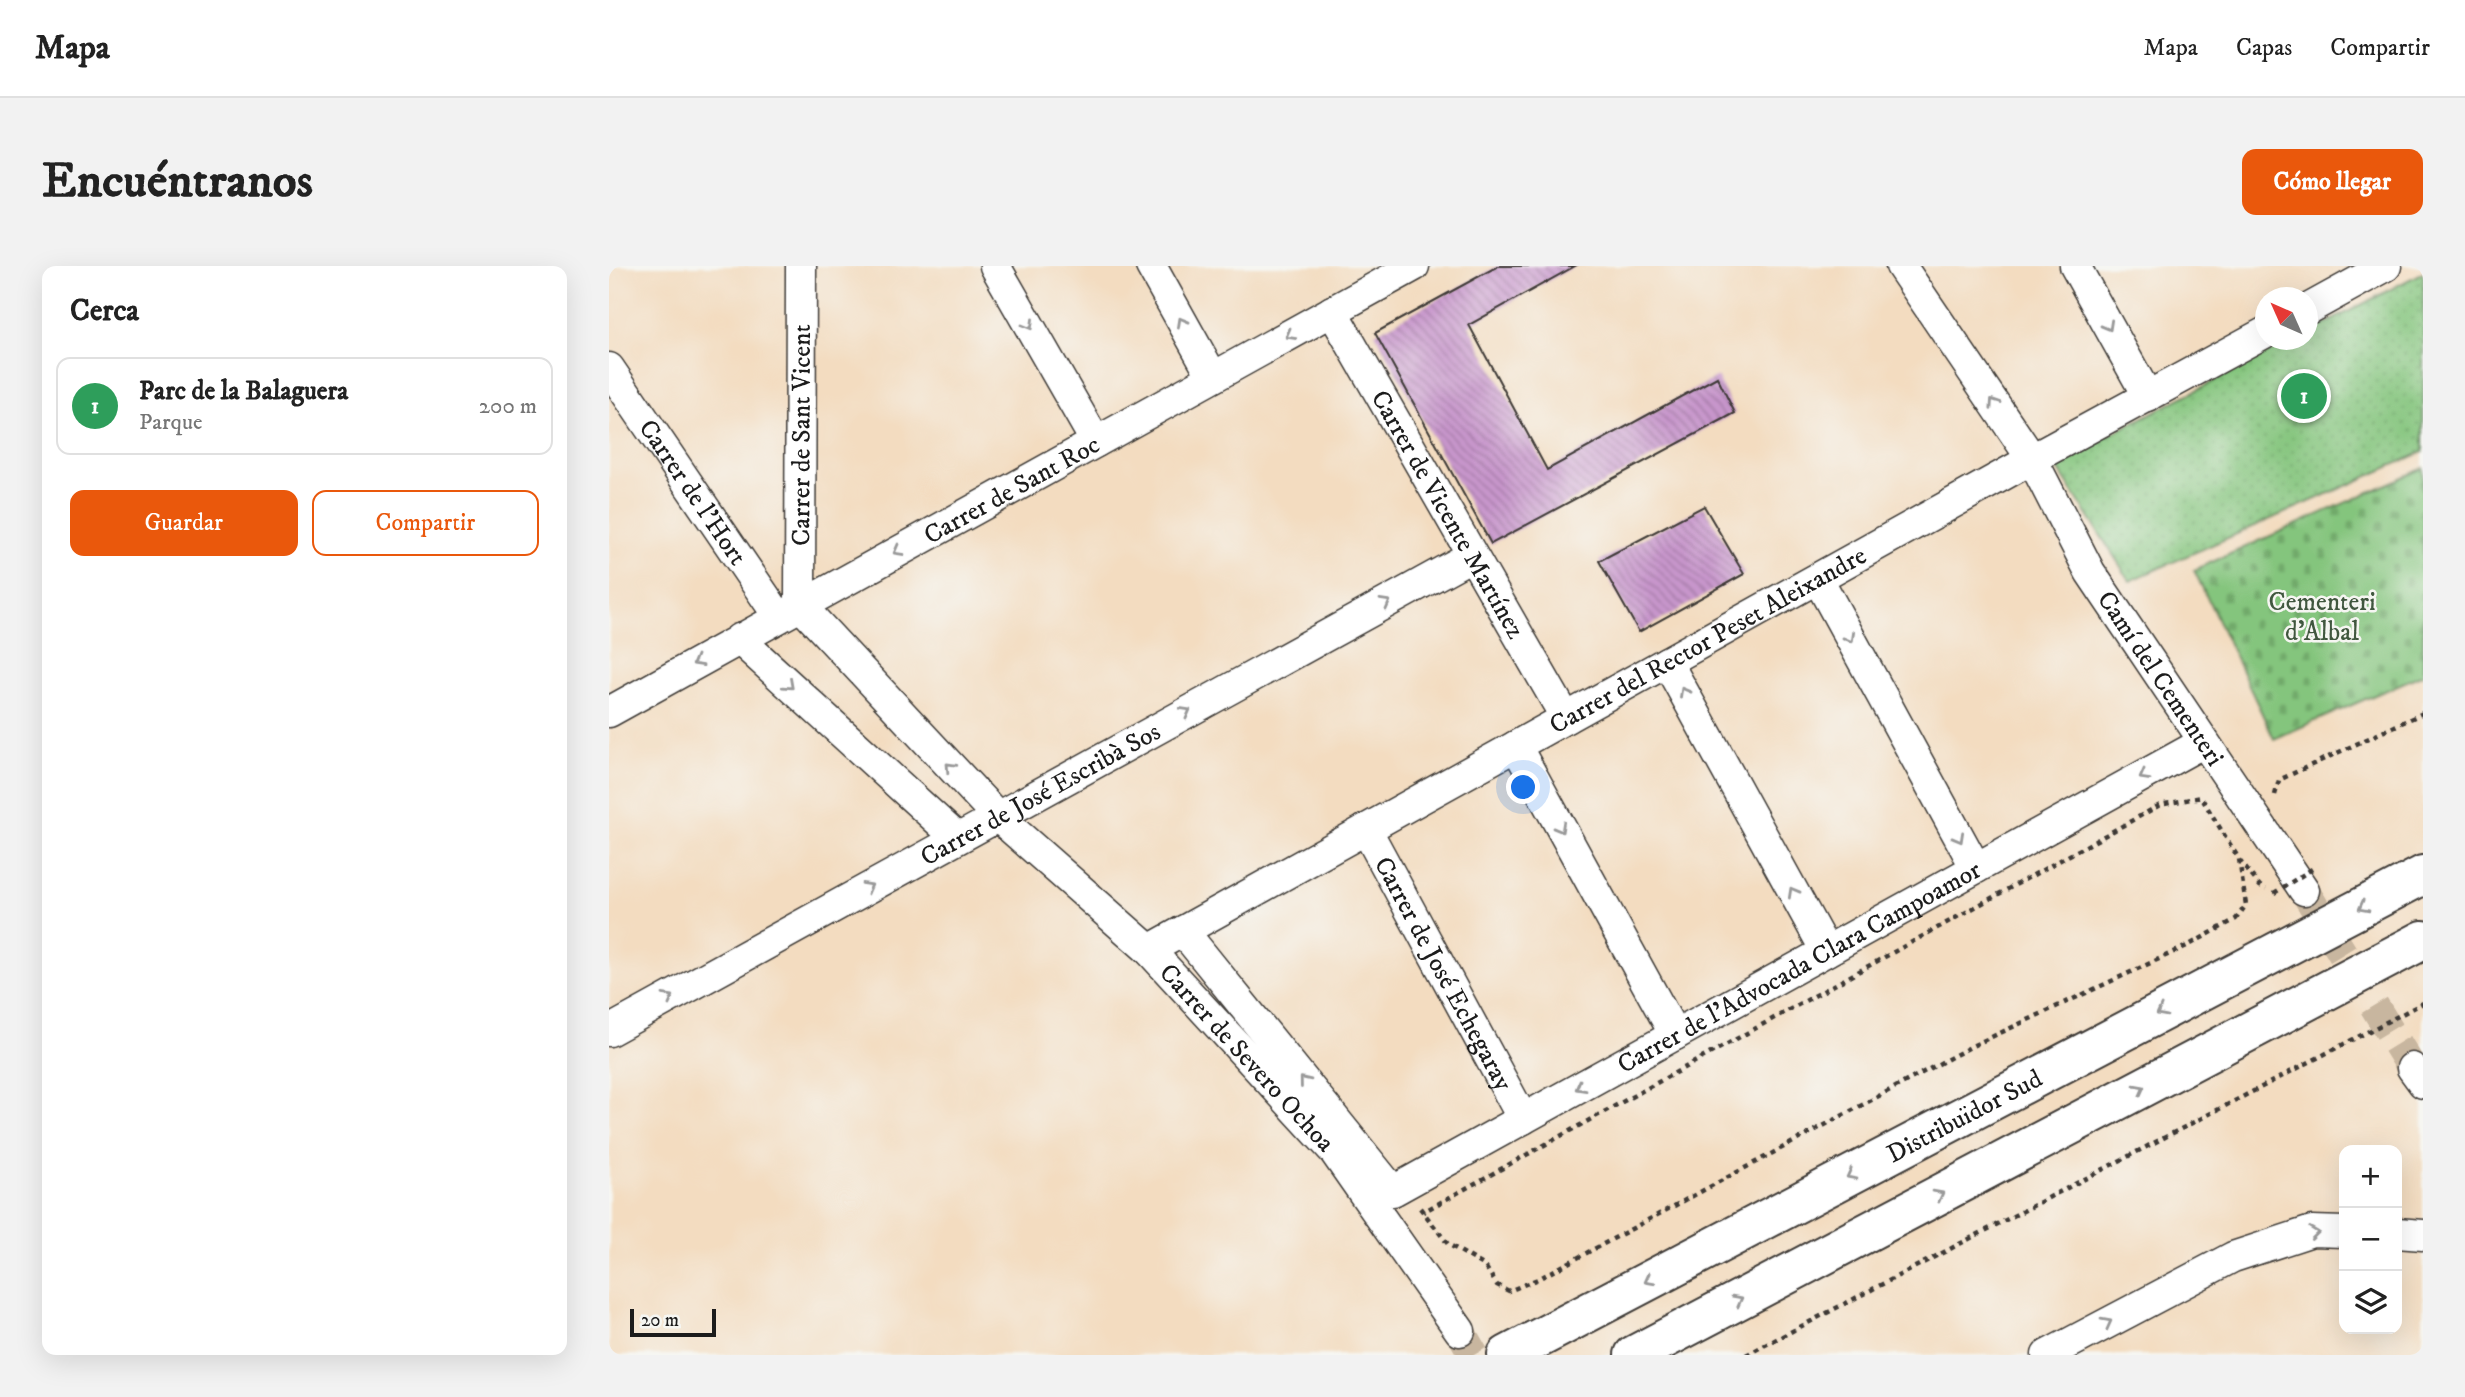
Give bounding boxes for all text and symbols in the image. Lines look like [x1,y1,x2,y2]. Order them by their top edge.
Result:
text: Mapa [35,28,110,69]
text: Mapa [2144,33,2198,63]
text: Capas [2236,33,2292,63]
text: Compartir [2330,33,2430,63]
button: Cómo llegar [2242,149,2423,215]
text: Encuéntranos [42,151,313,213]
north arrow [2255,287,2318,350]
text: Cerca [70,293,139,330]
one-way arrow [1177,316,1190,329]
one-way arrow [1021,318,1034,330]
one-way arrow [2100,318,2113,331]
street label: Carrer de Sant Vicent [785,324,819,546]
one-way arrow [1285,326,1298,340]
pin: 1 [2281,370,2327,422]
text: Parc de la Balaguera [139,375,348,408]
street label: Carrer de Vicente Martínez [1363,384,1532,645]
text: 1 [91,392,99,421]
text: 200 m [479,392,537,421]
one-way arrow [1989,397,2002,410]
text: Parque [139,408,203,437]
street label: Carrer de l'Hort [631,413,754,572]
street label: Carrer de Sant Roc [918,428,1106,552]
button: Guardar [70,490,298,556]
button: Compartir [312,490,539,556]
street label: Carrer del Rector Peset Aleixandre [1544,539,1872,742]
one-way arrow [893,543,905,556]
street label: Camí del Cementeri [2089,585,2231,773]
park label: Cementeri d'Albal [2268,586,2376,649]
one-way arrow [1378,598,1391,611]
one-way arrow [1842,631,1855,644]
one-way arrow [692,654,705,667]
one-way arrow [781,677,794,689]
one-way arrow [1678,687,1692,699]
one-way arrow [1179,707,1191,720]
street label: Carrer de José Escribà Sos [915,715,1166,874]
one-way arrow [945,762,958,775]
one-way arrow [2139,767,2151,781]
your location [1506,770,1540,804]
one-way arrow [1552,820,1565,833]
one-way arrow [1951,831,1965,843]
street label: Carrer de José Echegaray [1366,851,1520,1097]
street label: Carrer de l'Advocada Clara Campoamor [1612,854,1987,1082]
one-way arrow [860,882,873,896]
one-way arrow [1788,886,1801,899]
one-way arrow [2357,898,2370,912]
street label: Carrer de Severo Ochoa [1152,957,1341,1159]
one-way arrow [661,993,674,1006]
one-way arrow [2156,1004,2168,1018]
street label: Distribuïdor Sud [1881,1063,2048,1171]
one-way arrow [1300,1077,1313,1089]
one-way arrow [1575,1079,1588,1093]
one-way arrow [2133,1083,2145,1097]
map controls [2339,1145,2402,1334]
button: + [2339,1145,2402,1208]
one-way arrow [1846,1166,1858,1180]
one-way arrow [1932,1189,1944,1203]
button: − [2339,1208,2402,1271]
one-way arrow [2309,1226,2320,1241]
button: layers [2339,1271,2402,1334]
one-way arrow [1644,1272,1657,1286]
one-way arrow [1730,1295,1743,1309]
scale bar [630,1306,716,1338]
text: 20 m [641,1309,679,1332]
one-way arrow [2100,1318,2112,1332]

